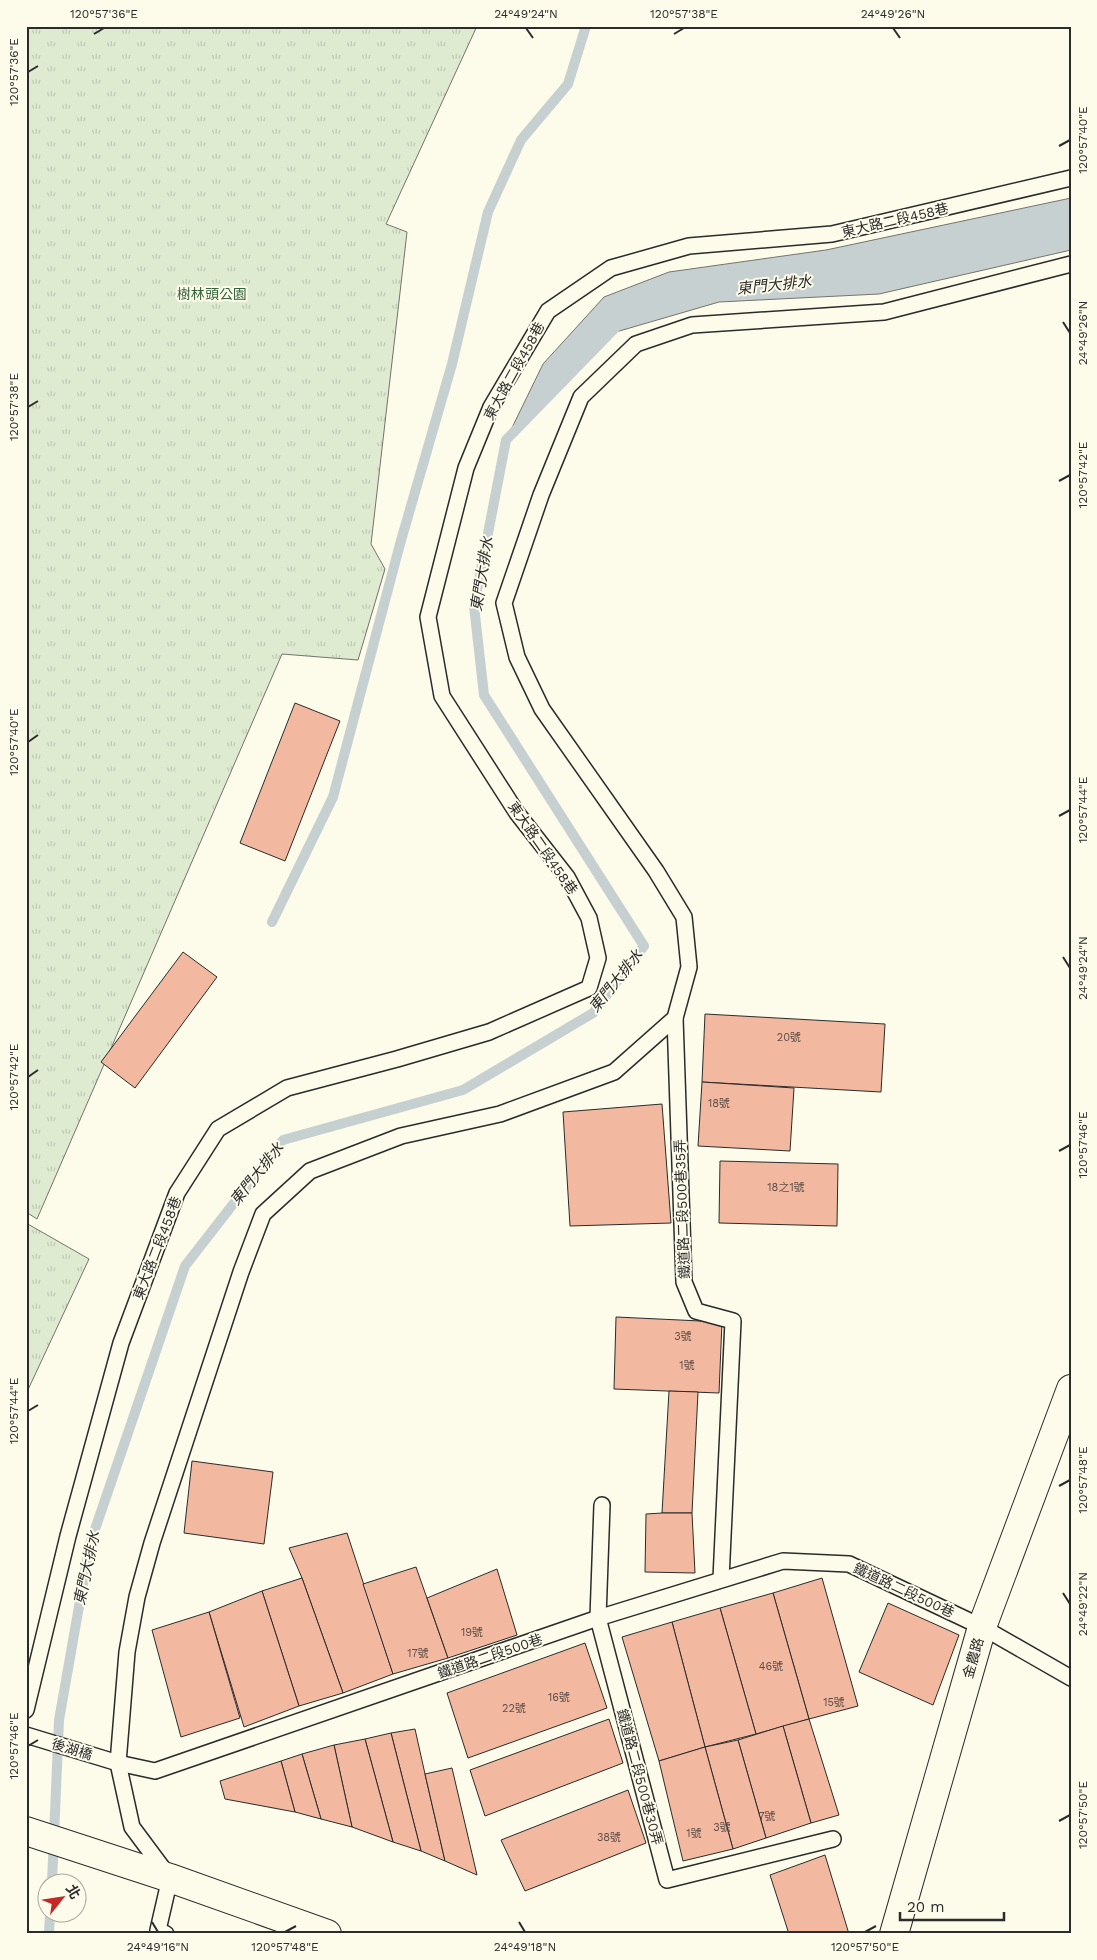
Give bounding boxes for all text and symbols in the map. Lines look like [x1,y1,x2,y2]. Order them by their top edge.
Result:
text: 120°57'36"E [70,7,138,21]
text: 24°49'24"N [494,7,558,21]
text: 120°57'38"E [650,7,718,21]
text: 24°49'26"N [861,7,925,21]
text: 120°57'36"E [7,38,21,106]
text: 120°57'40"E [1076,106,1090,174]
street label: 東大路二段458巷 [840,200,950,240]
water label: 東門大排水 [736,272,813,298]
park label: 樹林頭公園 [177,286,247,302]
text: 24°49'26"N [1076,301,1090,365]
street label: 東大路二段458巷 [481,319,547,423]
text: 120°57'38"E [7,373,21,441]
text: 120°57'42"E [1076,441,1090,508]
water label: 東門大排水 [467,535,497,612]
text: 120°57'40"E [7,708,21,776]
text: 120°57'44"E [1076,776,1090,843]
street label: 東大路二段458巷 [505,799,581,897]
text: 24°49'24"N [1076,936,1090,1000]
water label: 東門大排水 [585,945,647,1016]
house number: 20號 [777,1031,801,1044]
text: 120°57'42"E [7,1043,21,1110]
house number: 18號 [708,1097,730,1110]
text: 120°57'46"E [1076,1111,1090,1179]
water label: 東門大排水 [226,1138,288,1209]
street label: 鐵道路二段500巷35弄 [672,1139,692,1279]
house number: 18之1號 [767,1181,805,1194]
street label: 東大路二段458巷 [130,1194,184,1302]
house number: 3號 [674,1330,692,1343]
house number: 1號 [679,1359,695,1372]
text: 120°57'44"E [7,1377,21,1444]
text: 120°57'48"E [1076,1446,1090,1514]
water label: 東門大排水 [70,1528,104,1607]
street label: 鐵道路二段500巷 [851,1560,957,1620]
text: 24°49'22"N [1076,1572,1090,1636]
house number: 19號 [461,1626,483,1639]
street label: 鐵道路二段500巷 [436,1631,544,1681]
street label: 金農路 [960,1636,986,1680]
house number: 17號 [407,1647,429,1660]
house number: 46號 [759,1660,783,1673]
house number: 16號 [548,1691,570,1704]
house number: 15號 [823,1696,845,1709]
house number: 22號 [502,1702,526,1715]
street label: 鐵道路二段500巷30弄 [614,1707,666,1847]
text: 120°57'46"E [7,1712,21,1780]
street label: 後湖橋 [50,1735,94,1763]
text: 120°57'50"E [1076,1781,1090,1849]
house number: 7號 [758,1810,776,1823]
house number: 3號 [713,1821,731,1834]
house number: 1號 [686,1827,702,1840]
house number: 38號 [597,1831,621,1844]
north arrow [38,1872,88,1922]
text: 北 [63,1881,84,1902]
scale bar [900,1890,1003,1922]
text: 20 m [907,1898,945,1916]
text: 24°49'16"N [127,1940,189,1954]
text: 120°57'48"E [251,1940,319,1954]
text: 24°49'18"N [494,1940,556,1954]
text: 120°57'50"E [831,1940,899,1954]

